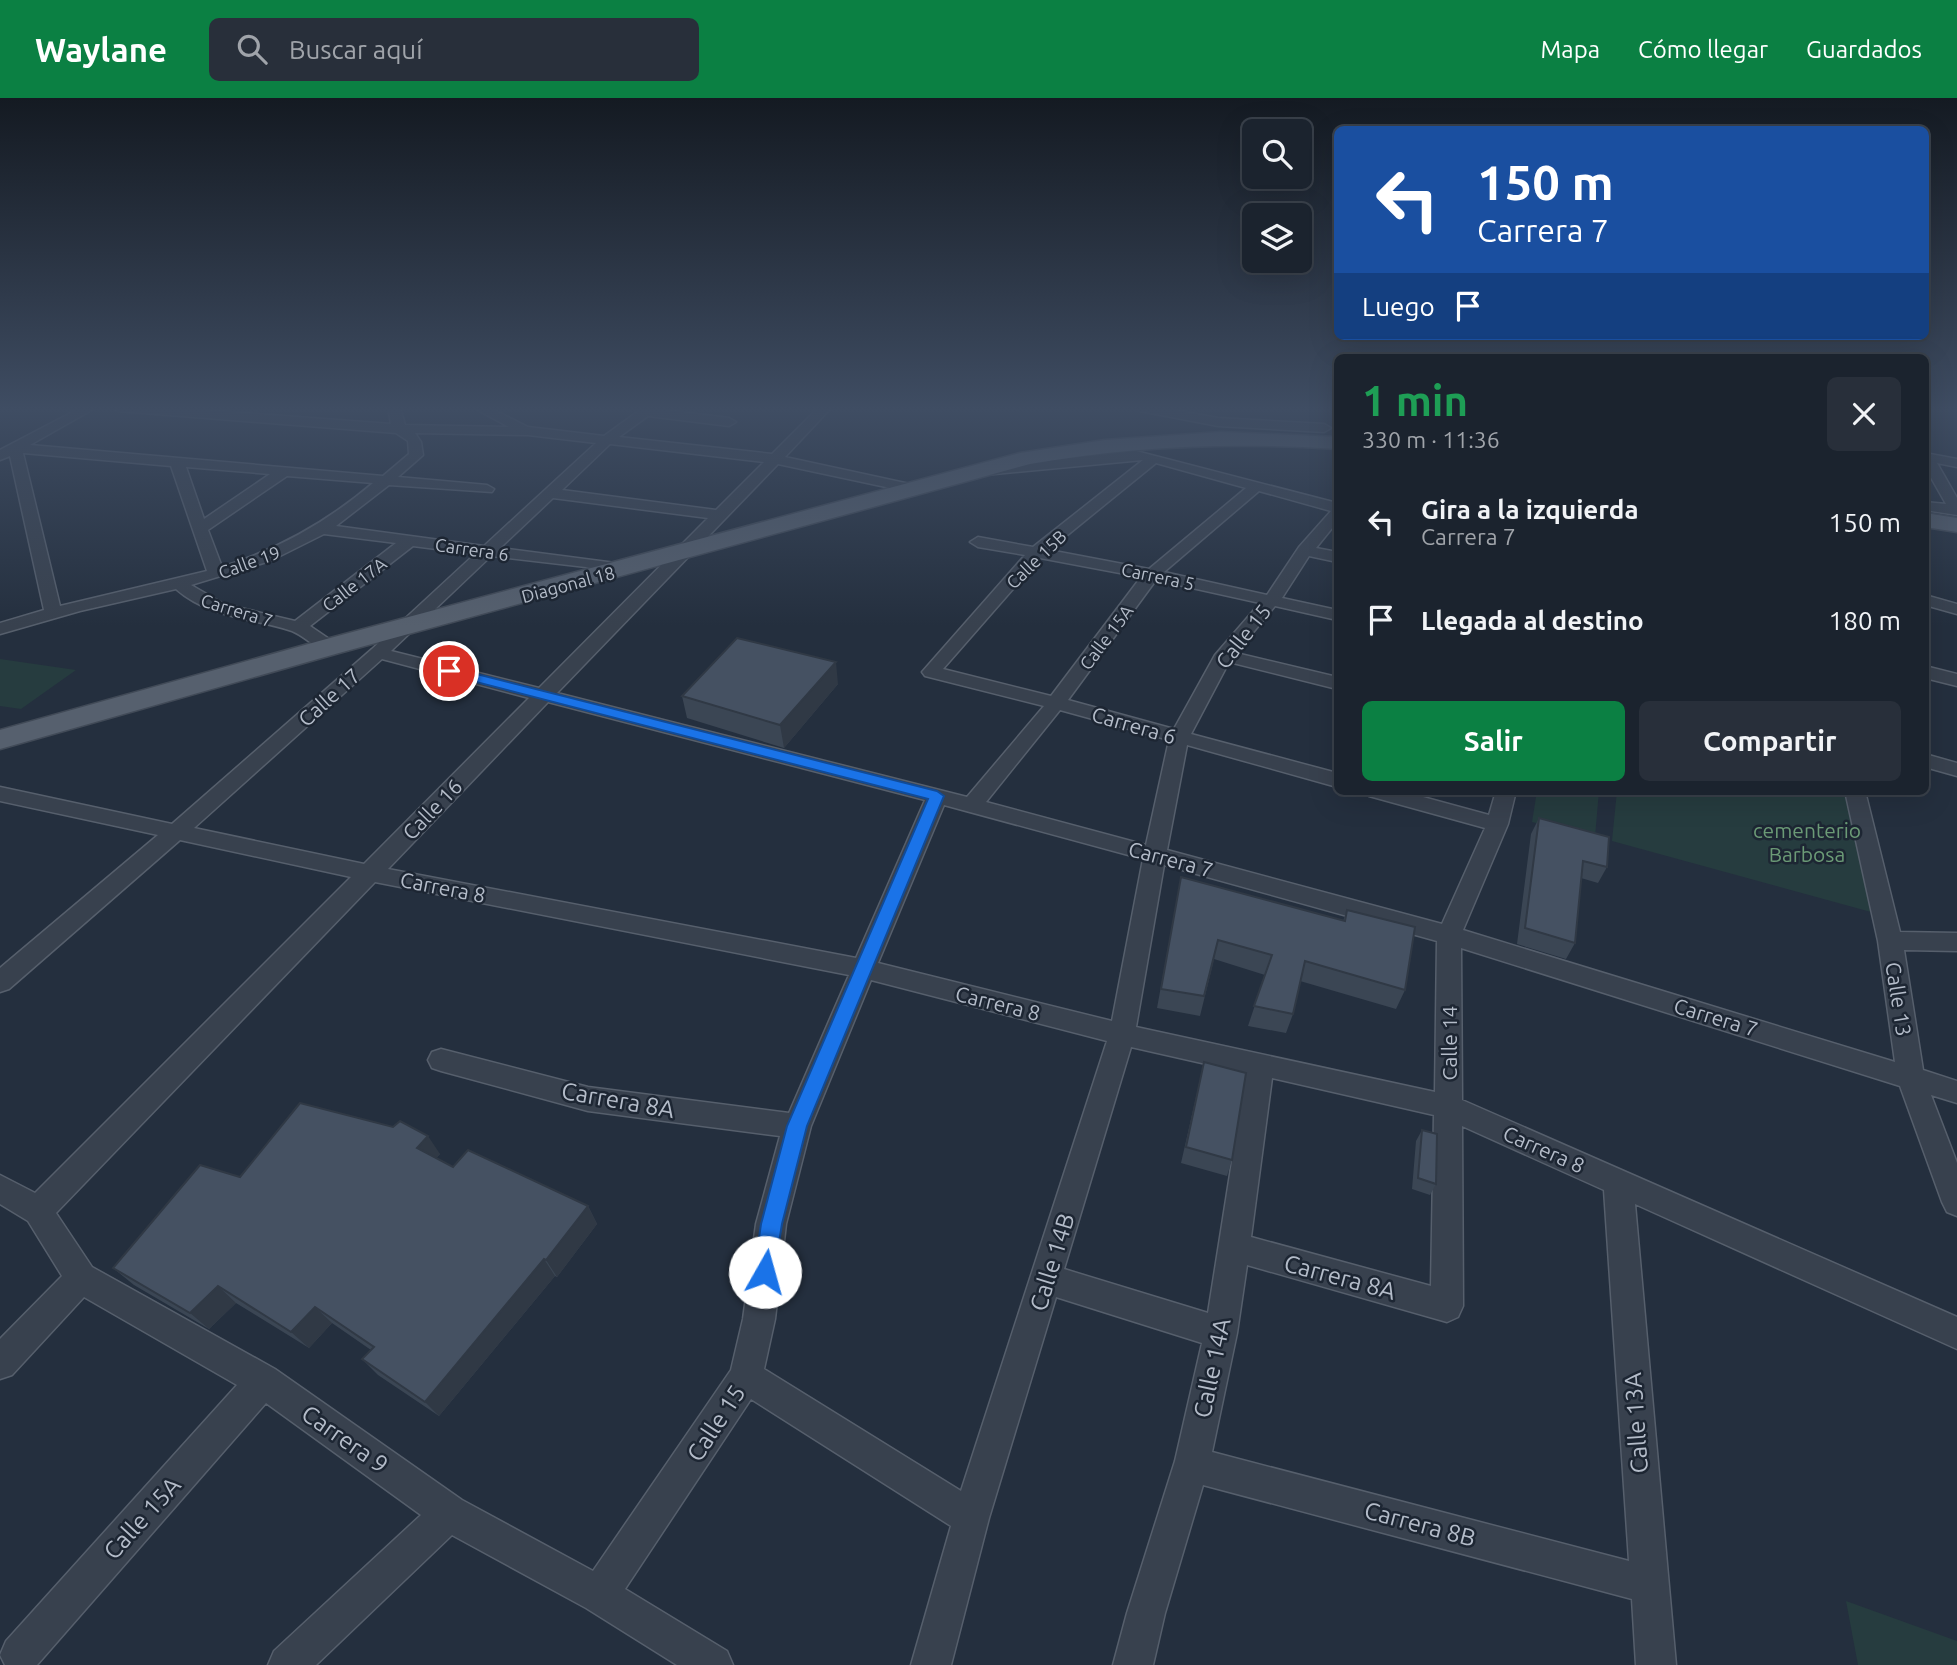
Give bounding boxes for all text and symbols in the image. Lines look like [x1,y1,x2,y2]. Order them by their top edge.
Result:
search box [209,18,699,81]
icon: search [233,30,271,68]
text: Waylane [35,31,167,68]
text: Buscar aquí [289,35,423,64]
text: Mapa [1540,36,1600,63]
text: Cómo llegar [1638,36,1768,63]
text: Guardados [1806,36,1922,63]
map controls [1242,119,1312,273]
button: search [1242,119,1312,189]
icon: left [1362,154,1453,245]
text: 150 m [1477,154,1614,209]
button: layers [1242,203,1312,273]
text: Carrera 7 [1477,212,1609,248]
icon: arrive [1449,287,1487,325]
text: Luego [1362,292,1435,321]
text: 1 min [1362,377,1468,424]
button: close [1827,377,1901,451]
text: 330 m · 11:36 [1362,427,1500,452]
text: Gira a la izquierda [1421,495,1639,524]
icon: left [1362,503,1400,541]
text: 150 m [1829,508,1901,537]
text: Carrera 7 [1421,524,1516,549]
street label: Calle 15B [1002,526,1070,592]
street label: Carrera 6 [434,534,510,564]
street label: Calle 19 [215,542,283,582]
street label: Calle 17A [318,553,390,615]
street label: Carrera 5 [1120,559,1196,593]
street label: Diagonal 18 [519,562,617,606]
street label: Carrera 7 [199,590,275,630]
street label: Calle 15 [1211,599,1275,673]
street label: Calle 15A [1075,600,1137,673]
icon: arrive [1362,601,1400,639]
text: Llegada al destino [1421,606,1644,635]
text: 180 m [1829,606,1901,635]
pin [419,641,479,701]
icon: arrive [430,652,468,690]
street label: Calle 17 [293,663,365,731]
button: Salir [1362,701,1625,781]
button: Compartir [1639,701,1901,781]
street label: Carrera 6 [1089,702,1179,748]
street label: Calle 16 [397,774,467,844]
park label: cementerio Barbosa [1753,818,1861,866]
street label: Carrera 7 [1126,836,1216,882]
street label: Carrera 8 [398,867,488,907]
street label: Calle 13 [1881,960,1917,1038]
street label: Carrera 8 [953,981,1043,1025]
street label: Carrera 7 [1671,993,1761,1041]
street label: Calle 14 [1437,1006,1461,1080]
street label: Carrera 8A [559,1077,677,1123]
street label: Carrera 8 [1500,1120,1588,1178]
street label: Calle 14B [1024,1210,1080,1314]
position arrow [728,1235,802,1309]
street label: Carrera 8A [1281,1249,1399,1305]
street label: Calle 14A [1188,1315,1236,1420]
street label: Calle 13A [1619,1371,1653,1474]
street label: Calle 15 [681,1380,751,1466]
street label: Carrera 9 [297,1400,393,1478]
street label: Calle 15A [98,1471,186,1565]
street label: Carrera 8B [1361,1496,1479,1552]

